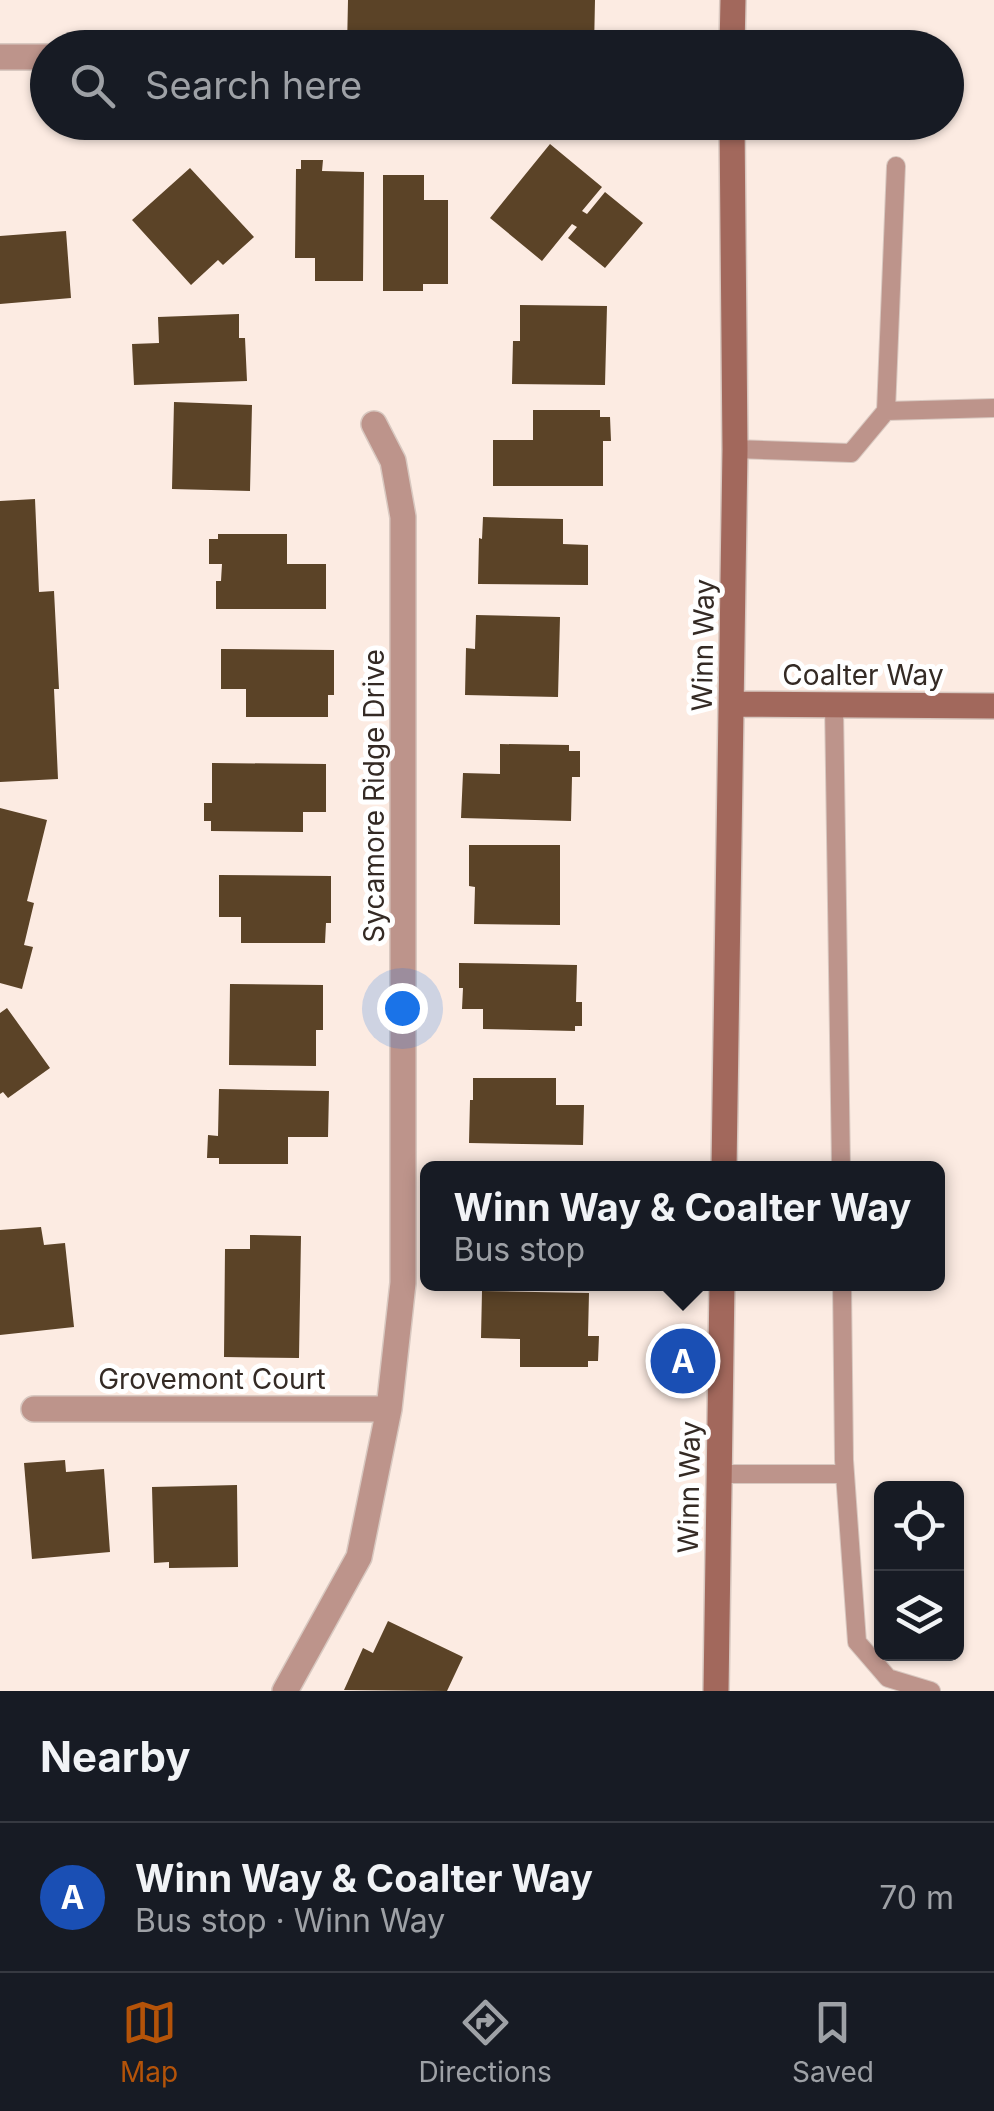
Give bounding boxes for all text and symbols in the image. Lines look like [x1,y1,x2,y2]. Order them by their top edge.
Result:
search box [30,30,964,140]
icon: search [65,58,120,113]
text: Search here [145,62,362,108]
street label: Winn Way [685,578,721,712]
street label: Sycamore Ridge Drive [357,649,391,943]
street label: Coalter Way [782,658,944,692]
your location [377,983,428,1034]
popup [420,1161,945,1291]
text: Winn Way & Coalter Way [454,1184,912,1230]
text: Bus stop [454,1230,585,1269]
pin: A [650,1324,716,1398]
street label: Grovemont Court [98,1362,326,1396]
street label: Winn Way [671,1420,707,1554]
map controls [874,1481,964,1661]
button: locate [874,1481,964,1571]
button: layers [874,1571,964,1661]
text: Nearby [40,1731,191,1782]
text: Winn Way & Coalter Way [135,1855,593,1901]
text: A [61,1878,84,1917]
text: 70 m [879,1878,954,1917]
text: Bus stop · Winn Way [135,1901,445,1940]
tab: Map [120,1995,178,2089]
tab: Directions [418,1995,552,2089]
tab: Saved [792,1995,874,2089]

